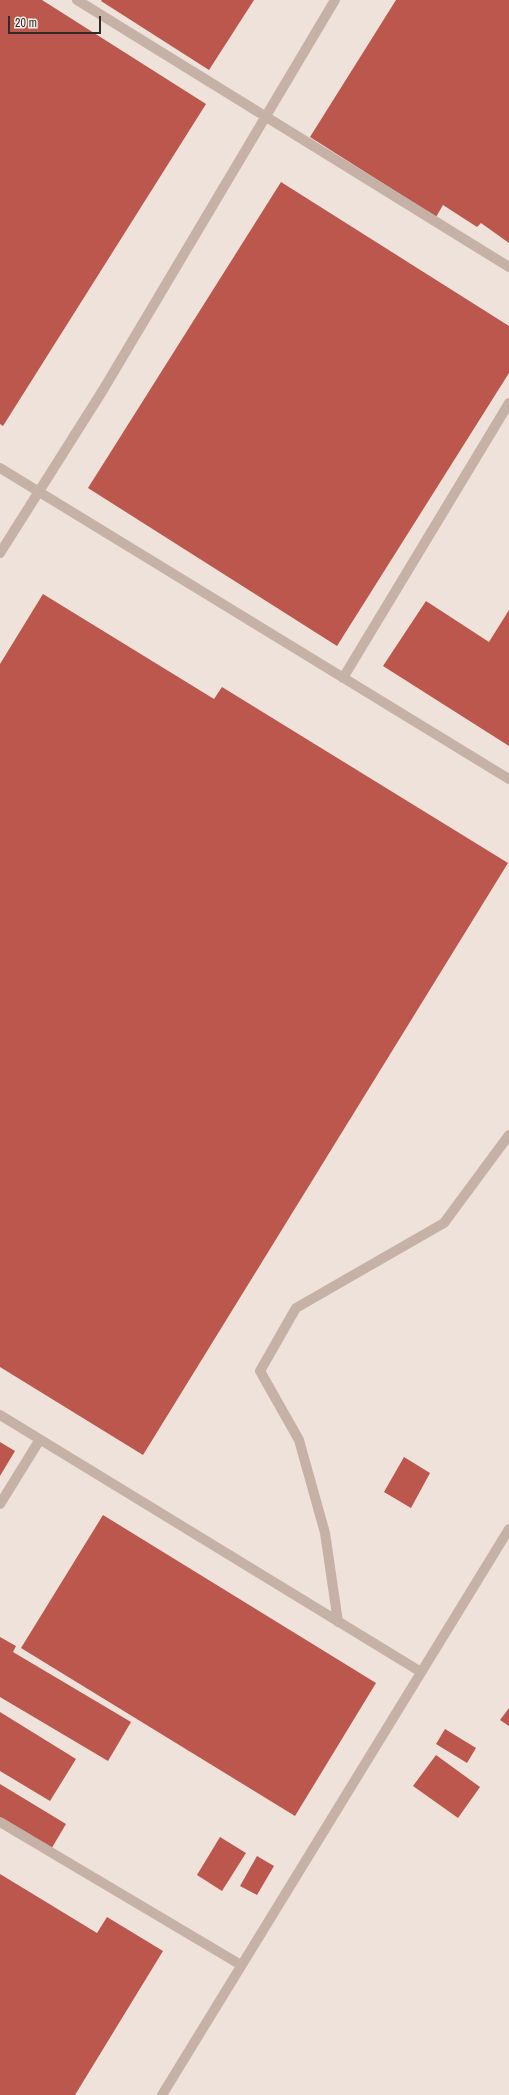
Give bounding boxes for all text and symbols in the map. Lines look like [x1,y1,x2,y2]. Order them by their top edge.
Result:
scale bar [10,8,103,34]
text: 20 m [15,15,37,31]

